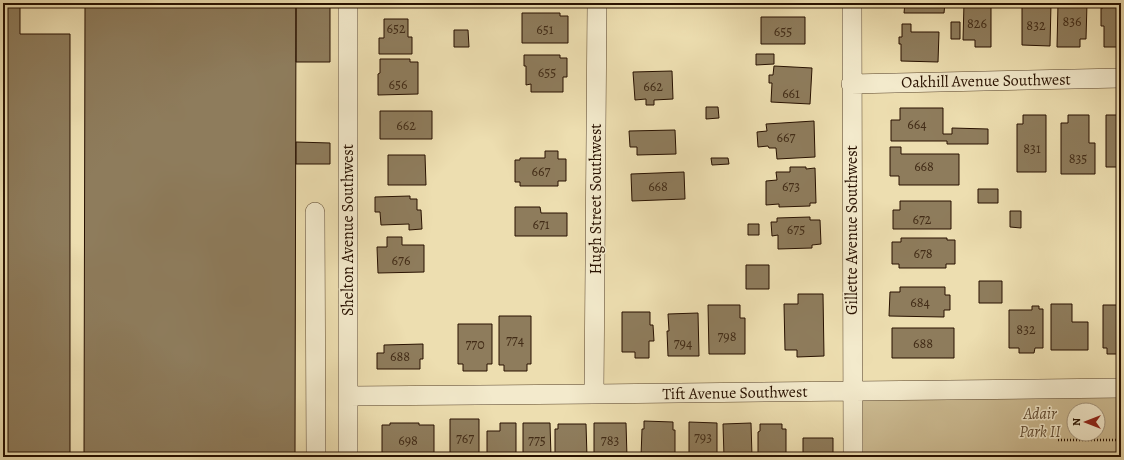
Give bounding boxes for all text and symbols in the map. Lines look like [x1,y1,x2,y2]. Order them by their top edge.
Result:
house number: 836 [1062,12,1082,31]
house number: 826 [967,14,987,33]
house number: 832 [1026,16,1046,35]
house number: 652 [386,19,406,38]
house number: 651 [536,20,554,39]
house number: 655 [774,22,792,41]
house number: 655 [538,63,556,82]
street label: Oakhill Avenue Southwest [901,69,1071,93]
house number: 656 [389,75,407,94]
house number: 662 [643,77,663,96]
house number: 661 [782,84,800,103]
house number: 664 [907,115,927,134]
house number: 662 [396,116,416,135]
street label: Hugh Street Southwest [585,123,607,275]
house number: 667 [777,128,796,147]
house number: 831 [1023,139,1041,158]
street label: Shelton Avenue Southwest [337,144,359,316]
street label: Gillette Avenue Southwest [841,145,863,315]
house number: 835 [1069,149,1087,168]
house number: 668 [914,157,934,176]
house number: 667 [532,162,551,181]
house number: 668 [648,177,668,196]
house number: 673 [782,177,800,196]
house number: 672 [913,210,932,229]
house number: 671 [532,215,550,234]
house number: 675 [787,220,805,239]
house number: 678 [913,244,933,263]
house number: 676 [392,251,410,270]
house number: 684 [910,293,930,312]
house number: 832 [1016,320,1036,339]
house number: 798 [717,327,737,346]
house number: 774 [506,331,524,350]
house number: 794 [674,334,692,353]
house number: 688 [913,334,933,353]
house number: 770 [465,335,485,354]
house number: 688 [390,347,410,366]
street label: Tift Avenue Southwest [662,381,808,405]
north arrow [1066,402,1106,442]
park label: Adair Park II [1019,403,1061,443]
text: N [1069,418,1084,426]
house number: 793 [694,428,712,447]
house number: 767 [456,429,474,448]
house number: 698 [398,431,418,450]
house number: 775 [528,431,546,450]
house number: 783 [601,431,619,450]

